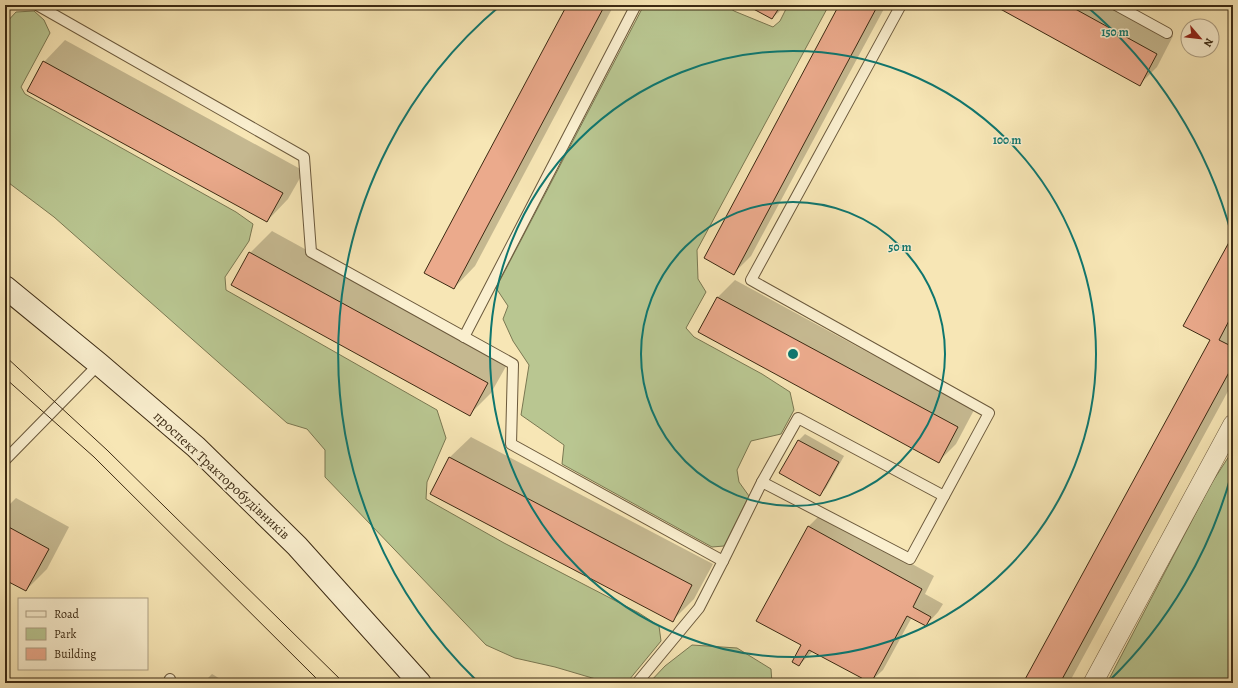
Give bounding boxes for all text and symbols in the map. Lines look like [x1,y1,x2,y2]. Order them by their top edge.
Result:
north arrow [1180,18,1220,58]
text: 150 m [1101,24,1129,40]
text: N [1200,35,1217,50]
text: 100 m [993,132,1021,148]
text: 50 m [888,239,912,255]
centre of rings [786,347,800,361]
street label: проспект Тракторобудівників [149,407,294,544]
legend [18,598,148,670]
text: Road [54,606,80,622]
text: Park [54,626,77,642]
text: Building [54,646,96,662]

